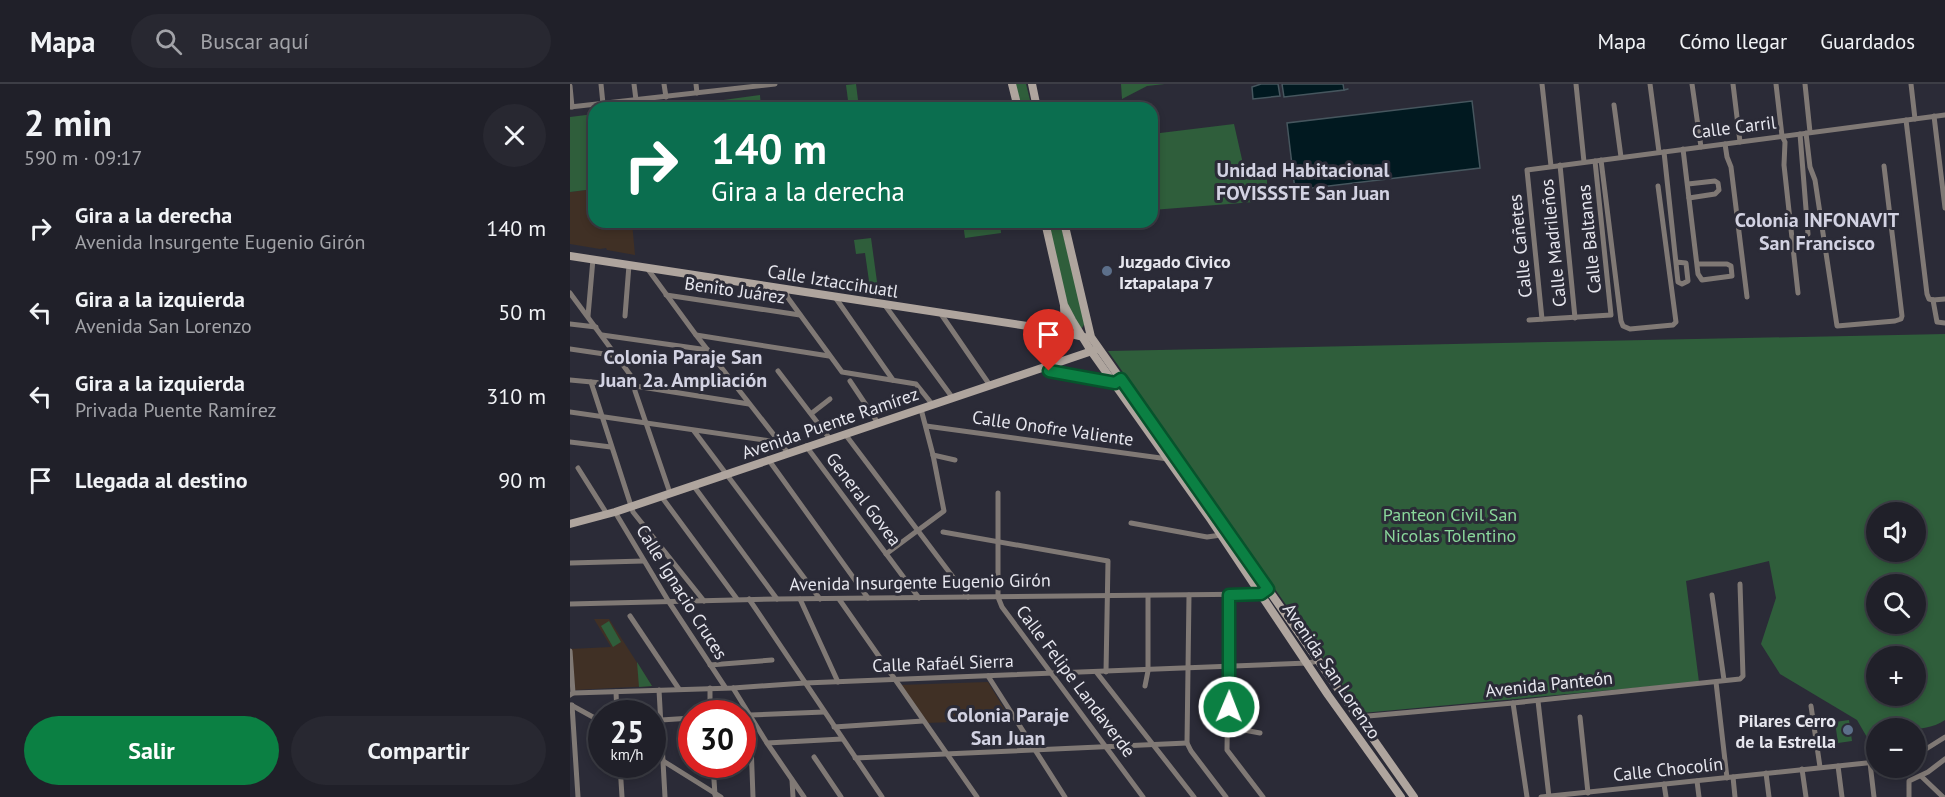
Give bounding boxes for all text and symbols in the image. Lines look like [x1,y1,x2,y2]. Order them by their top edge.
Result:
search box [131,14,551,68]
text: Mapa [30,23,95,60]
icon: search [152,25,185,58]
text: Buscar aquí [200,27,309,55]
text: Mapa [1597,28,1646,55]
text: Cómo llegar [1679,28,1787,55]
text: Guardados [1820,28,1915,55]
text: 2 min [24,99,112,146]
button: close [483,104,546,167]
street label: Calle Carril [1691,110,1778,144]
text: 140 m [711,121,827,176]
icon: right [612,126,690,204]
text: 590 m · 09:17 [24,145,142,171]
district label: Unidad Habitacional FOVISSSTE San Juan [1216,157,1390,206]
text: Gira a la derecha [711,174,905,208]
street label: Calle Madrileños [1535,178,1571,308]
street label: Calle Baltanas [1572,183,1606,295]
street label: Calle Cañetes [1503,193,1537,299]
text: Gira a la derecha [75,201,232,229]
district label: Colonia INFONAVIT San Francisco [1735,207,1900,256]
icon: right [24,212,57,245]
text: 140 m [486,214,546,242]
text: Avenida Insurgente Eugenio Girón [75,229,365,255]
place label: Juzgado Civico Iztapalapa 7 [1118,250,1231,294]
street label: Calle Iztaccihuatl [766,259,901,303]
marker: Juzgado Civico Iztapalapa 7 [1100,264,1114,278]
street label: Benito Juárez [683,272,787,308]
text: Gira a la izquierda [75,285,245,313]
icon: left [24,296,57,329]
text: 50 m [498,298,546,326]
pin [1023,309,1074,371]
text: Avenida San Lorenzo [75,313,252,339]
icon: arrive [1032,318,1065,351]
district label: Colonia Paraje San Juan 2a. Ampliación [598,344,767,393]
text: Gira a la izquierda [75,369,245,397]
icon: left [24,380,57,413]
text: 310 m [486,382,546,410]
street label: Avenida Puente Ramírez [739,382,921,464]
text: Privada Puente Ramírez [75,397,277,423]
street label: Calle Onofre Valiente [971,405,1135,451]
street label: General Govea [821,448,907,550]
icon: arrive [24,464,57,497]
text: Llegada al destino [75,466,248,494]
text: 90 m [498,466,546,494]
map controls [1866,502,1926,778]
button: sound [1866,502,1926,562]
park label: Panteon Civil San Nicolas Tolentino [1383,503,1517,547]
street label: Calle Ignacio Cruces [631,520,733,664]
street label: Avenida Insurgente Eugenio Girón [789,568,1051,596]
button: search [1866,574,1926,634]
street label: Avenida San Lorenzo [1278,599,1386,743]
street label: Calle Felipe Landaverde [1011,600,1141,762]
button: + [1866,646,1926,706]
street label: Calle Rafaél Sierra [872,649,1014,677]
street label: Avenida Panteón [1484,666,1614,702]
position arrow [1197,675,1261,739]
speed limit sign: 30 [678,700,756,778]
district label: Colonia Paraje San Juan [947,702,1069,751]
place label: Pilares Cerro de la Estrella [1736,709,1836,753]
text: 25 [610,712,644,751]
button: Salir [24,716,279,785]
button: Compartir [291,716,546,785]
button: − [1866,718,1926,778]
marker: Pilares Cerro de la Estrella [1841,723,1855,737]
text: km/h [611,745,643,764]
street label: Calle Chocolín [1612,752,1724,786]

